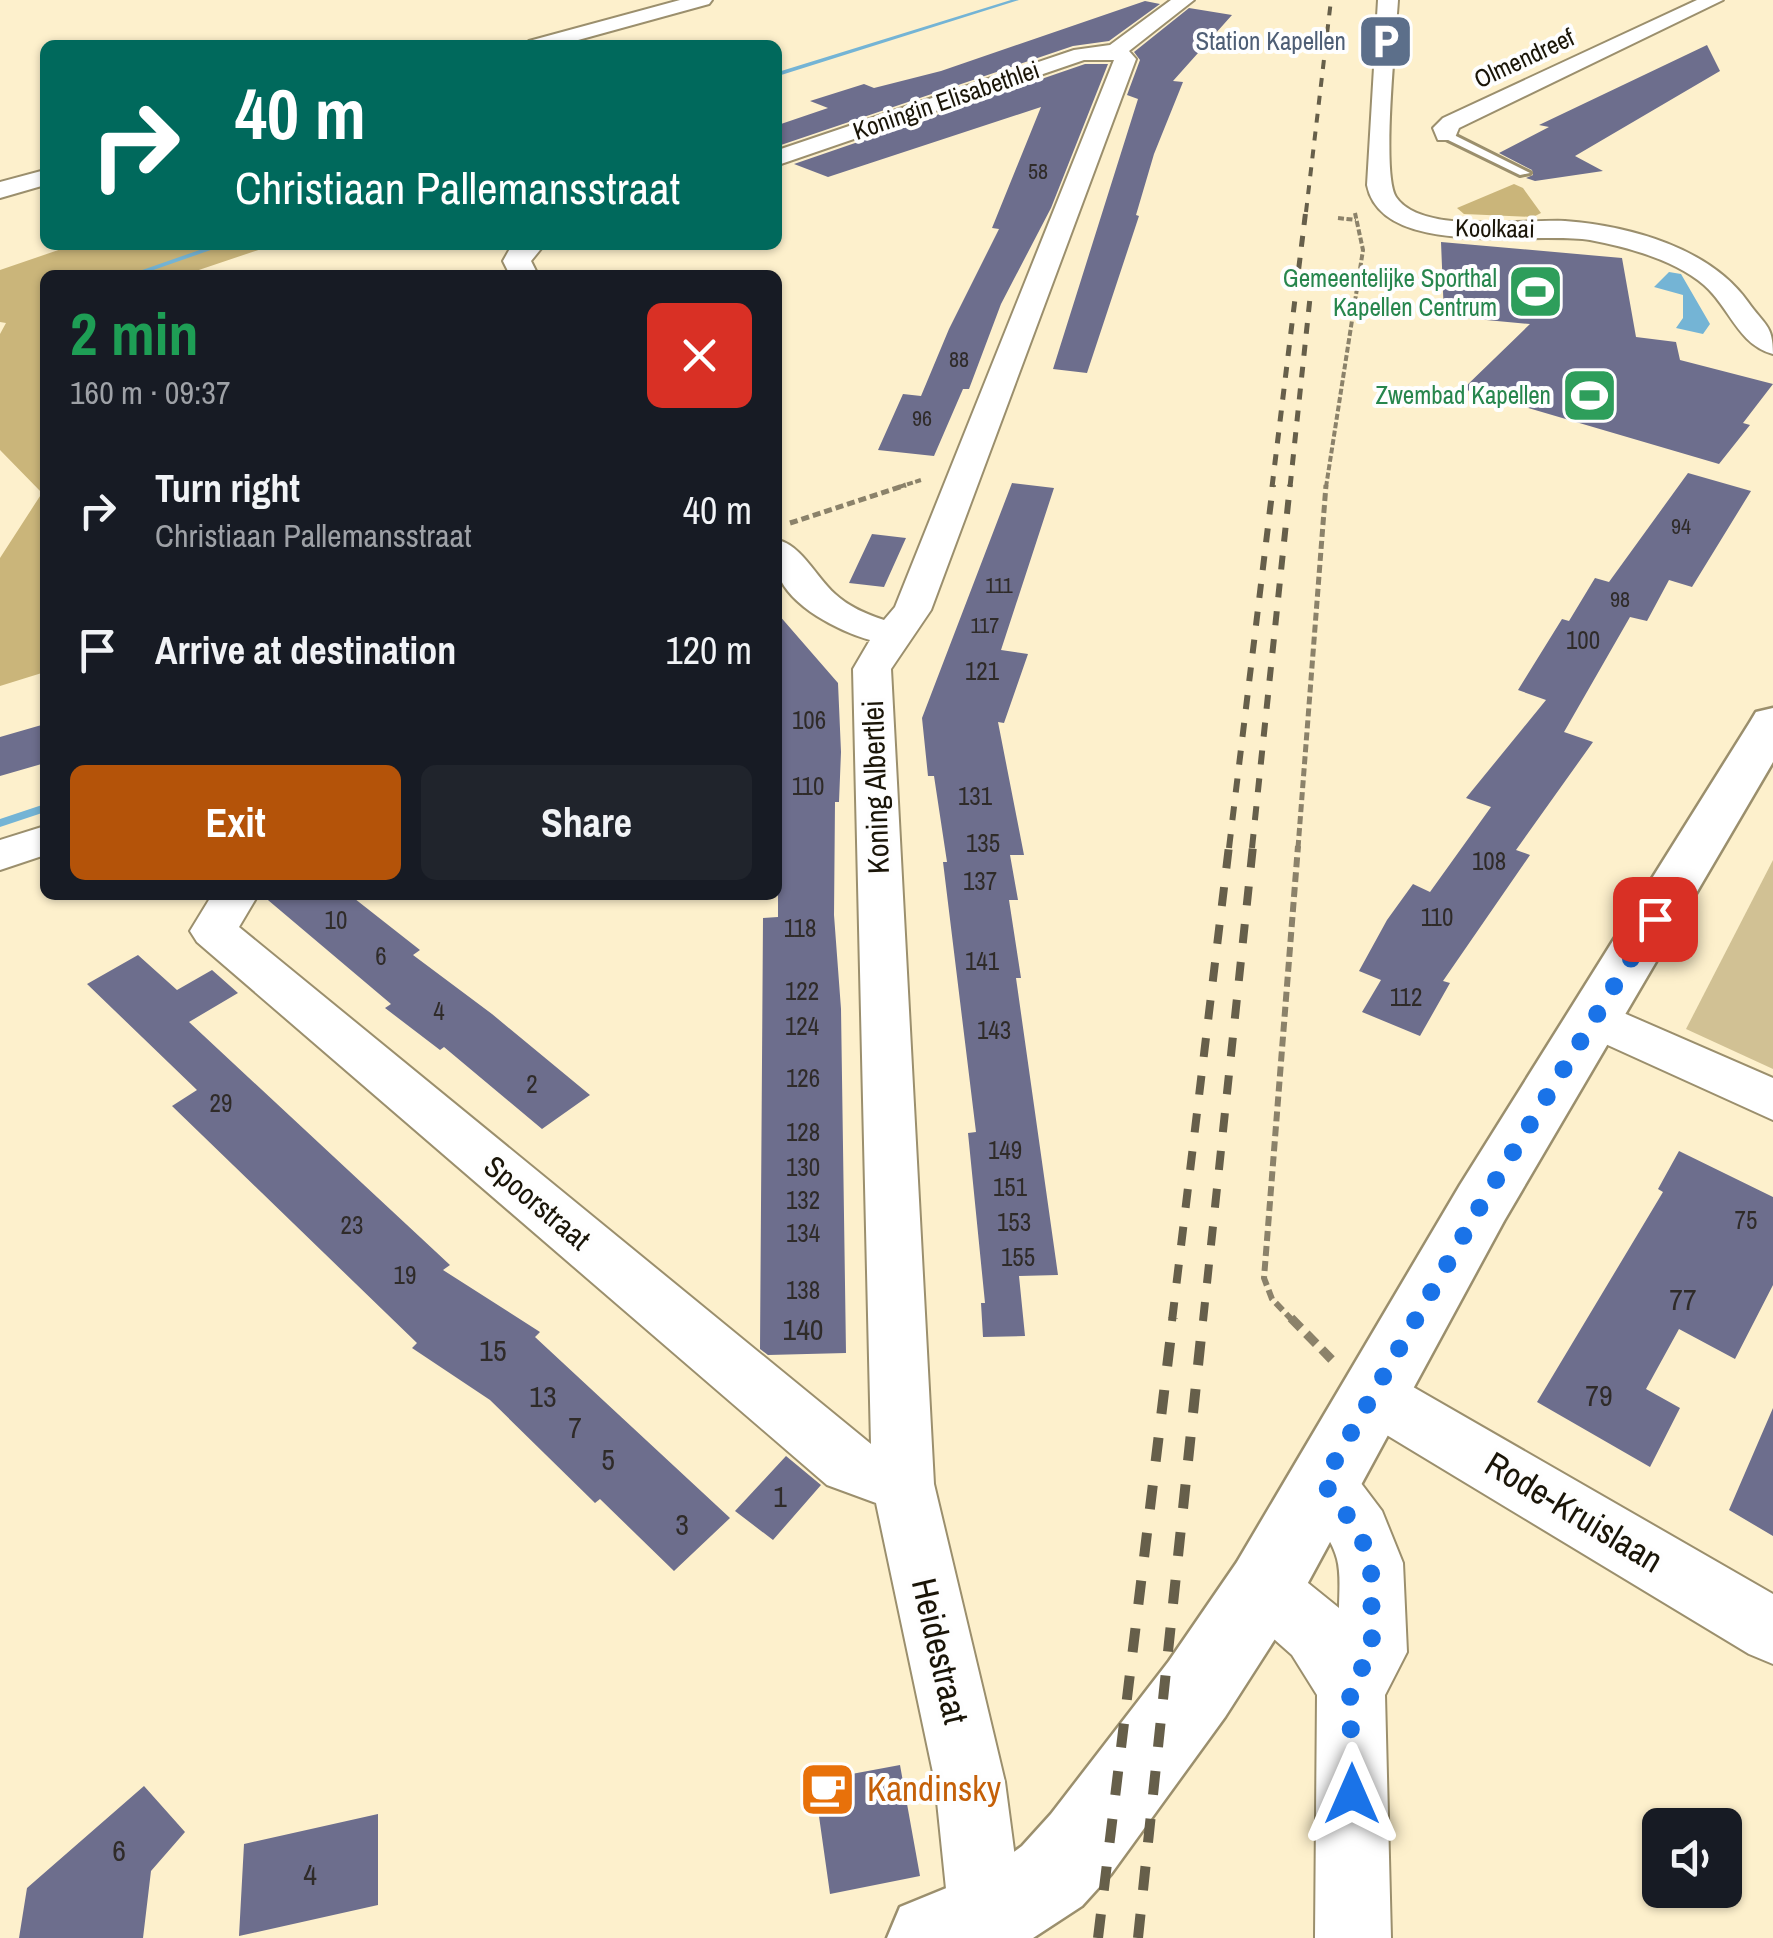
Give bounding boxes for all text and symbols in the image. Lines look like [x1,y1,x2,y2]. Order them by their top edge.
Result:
parking icon: Station Kapellen [1355,11,1415,71]
street label: Olmendreef [1468,20,1580,96]
place label: Station Kapellen [1196,24,1346,58]
street label: Koningin Elisabethlei [848,52,1044,148]
text: 40 m [235,67,366,161]
icon: right [70,80,200,210]
house number: 58 [1028,156,1048,186]
text: Christiaan Pallemansstraat [235,157,680,218]
street label: Koolkaai [1455,210,1535,246]
place label: Gemeentelijke Sporthal Kapellen Centrum [1283,261,1497,324]
sports icon: Gemeentelijke Sporthal Kapellen Centrum [1506,262,1566,322]
text: 2 min [70,293,199,374]
button: close [647,303,752,408]
house number: 88 [949,344,969,374]
sports icon: Zwembad Kapellen [1560,365,1620,425]
text: 160 m · 09:37 [70,371,230,414]
place label: Zwembad Kapellen [1376,378,1551,412]
house number: 96 [912,403,932,433]
text: Turn right [155,463,300,514]
icon: right [70,483,125,538]
text: 40 m [683,485,752,536]
house number: 94 [1671,511,1691,541]
text: Christiaan Pallemansstraat [155,514,471,557]
house number: 111 [985,570,1013,600]
house number: 98 [1610,584,1630,614]
house number: 117 [971,610,999,640]
icon: arrive [70,623,125,678]
house number: 100 [1566,623,1600,657]
text: Arrive at destination [155,625,456,676]
text: 120 m [665,625,752,676]
house number: 121 [965,654,1000,688]
street label: Koning Albertlei [852,700,898,875]
house number: 106 [792,703,826,737]
button: Exit [70,765,401,880]
button: Share [421,765,752,880]
house number: 110 [792,769,824,803]
house number: 131 [958,779,993,813]
house number: 135 [966,826,1000,860]
house number: 108 [1472,844,1506,878]
house number: 137 [963,864,997,898]
pin [1613,877,1698,962]
icon: arrive [1628,892,1683,947]
house number: 110 [1421,900,1453,934]
house number: 10 [325,903,347,937]
house number: 118 [784,911,816,945]
house number: 6 [375,939,387,973]
house number: 141 [965,944,1000,978]
house number: 122 [785,974,819,1008]
house number: 112 [1390,980,1422,1014]
house number: 4 [433,994,445,1028]
house number: 124 [785,1009,819,1043]
house number: 143 [977,1013,1011,1047]
house number: 126 [786,1061,820,1095]
house number: 2 [526,1067,538,1101]
house number: 29 [210,1086,232,1120]
house number: 128 [786,1115,820,1149]
house number: 149 [988,1133,1022,1167]
street label: Spoorstraat [476,1146,599,1259]
house number: 130 [786,1150,820,1184]
house number: 151 [993,1170,1028,1204]
house number: 132 [786,1183,820,1217]
house number: 75 [1735,1203,1757,1237]
house number: 153 [997,1205,1031,1239]
house number: 23 [341,1208,363,1242]
house number: 134 [786,1216,820,1250]
house number: 155 [1001,1240,1035,1274]
house number: 19 [394,1258,416,1292]
house number: 138 [786,1273,820,1307]
house number: 77 [1669,1279,1697,1319]
house number: 140 [782,1309,824,1349]
house number: 15 [479,1330,507,1370]
house number: 79 [1585,1375,1613,1415]
house number: 13 [529,1376,557,1416]
house number: 7 [568,1407,582,1447]
house number: 5 [601,1439,615,1479]
street label: Rode-Kruislaan [1477,1440,1672,1583]
house number: 1 [773,1476,787,1516]
house number: 3 [675,1504,689,1544]
street label: Heidestraat [901,1573,980,1728]
position arrow [1300,1742,1404,1846]
cafe icon: Kandinsky [798,1759,858,1819]
place label: Kandinsky [867,1765,1002,1812]
map controls [1642,1808,1742,1908]
button: sound [1642,1808,1742,1908]
house number: 6 [112,1830,126,1870]
house number: 4 [303,1854,317,1894]

